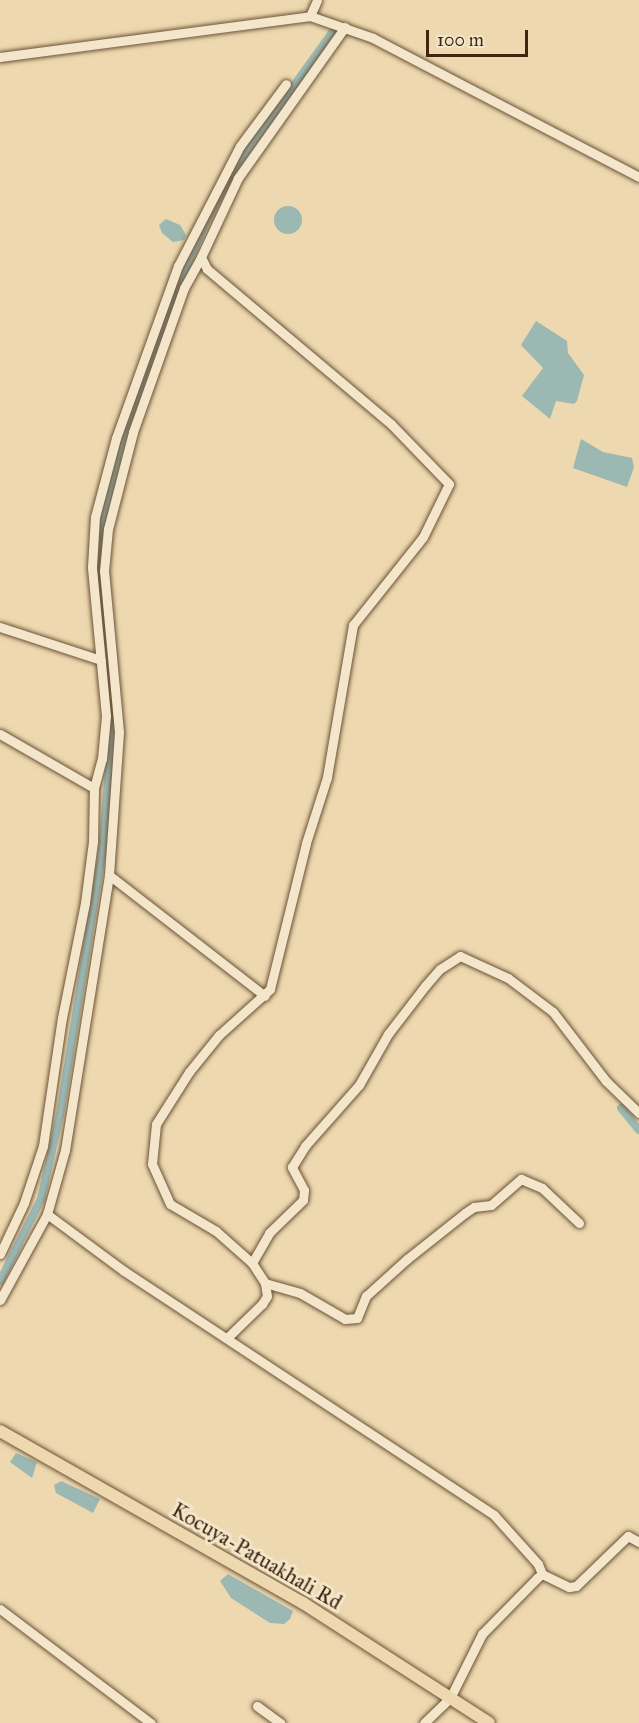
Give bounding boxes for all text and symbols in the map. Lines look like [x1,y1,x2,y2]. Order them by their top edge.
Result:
scale bar [429,18,531,56]
text: 100 m [437,29,484,51]
street label: Kocuya-Patuakhali Rd [168,1497,346,1615]

